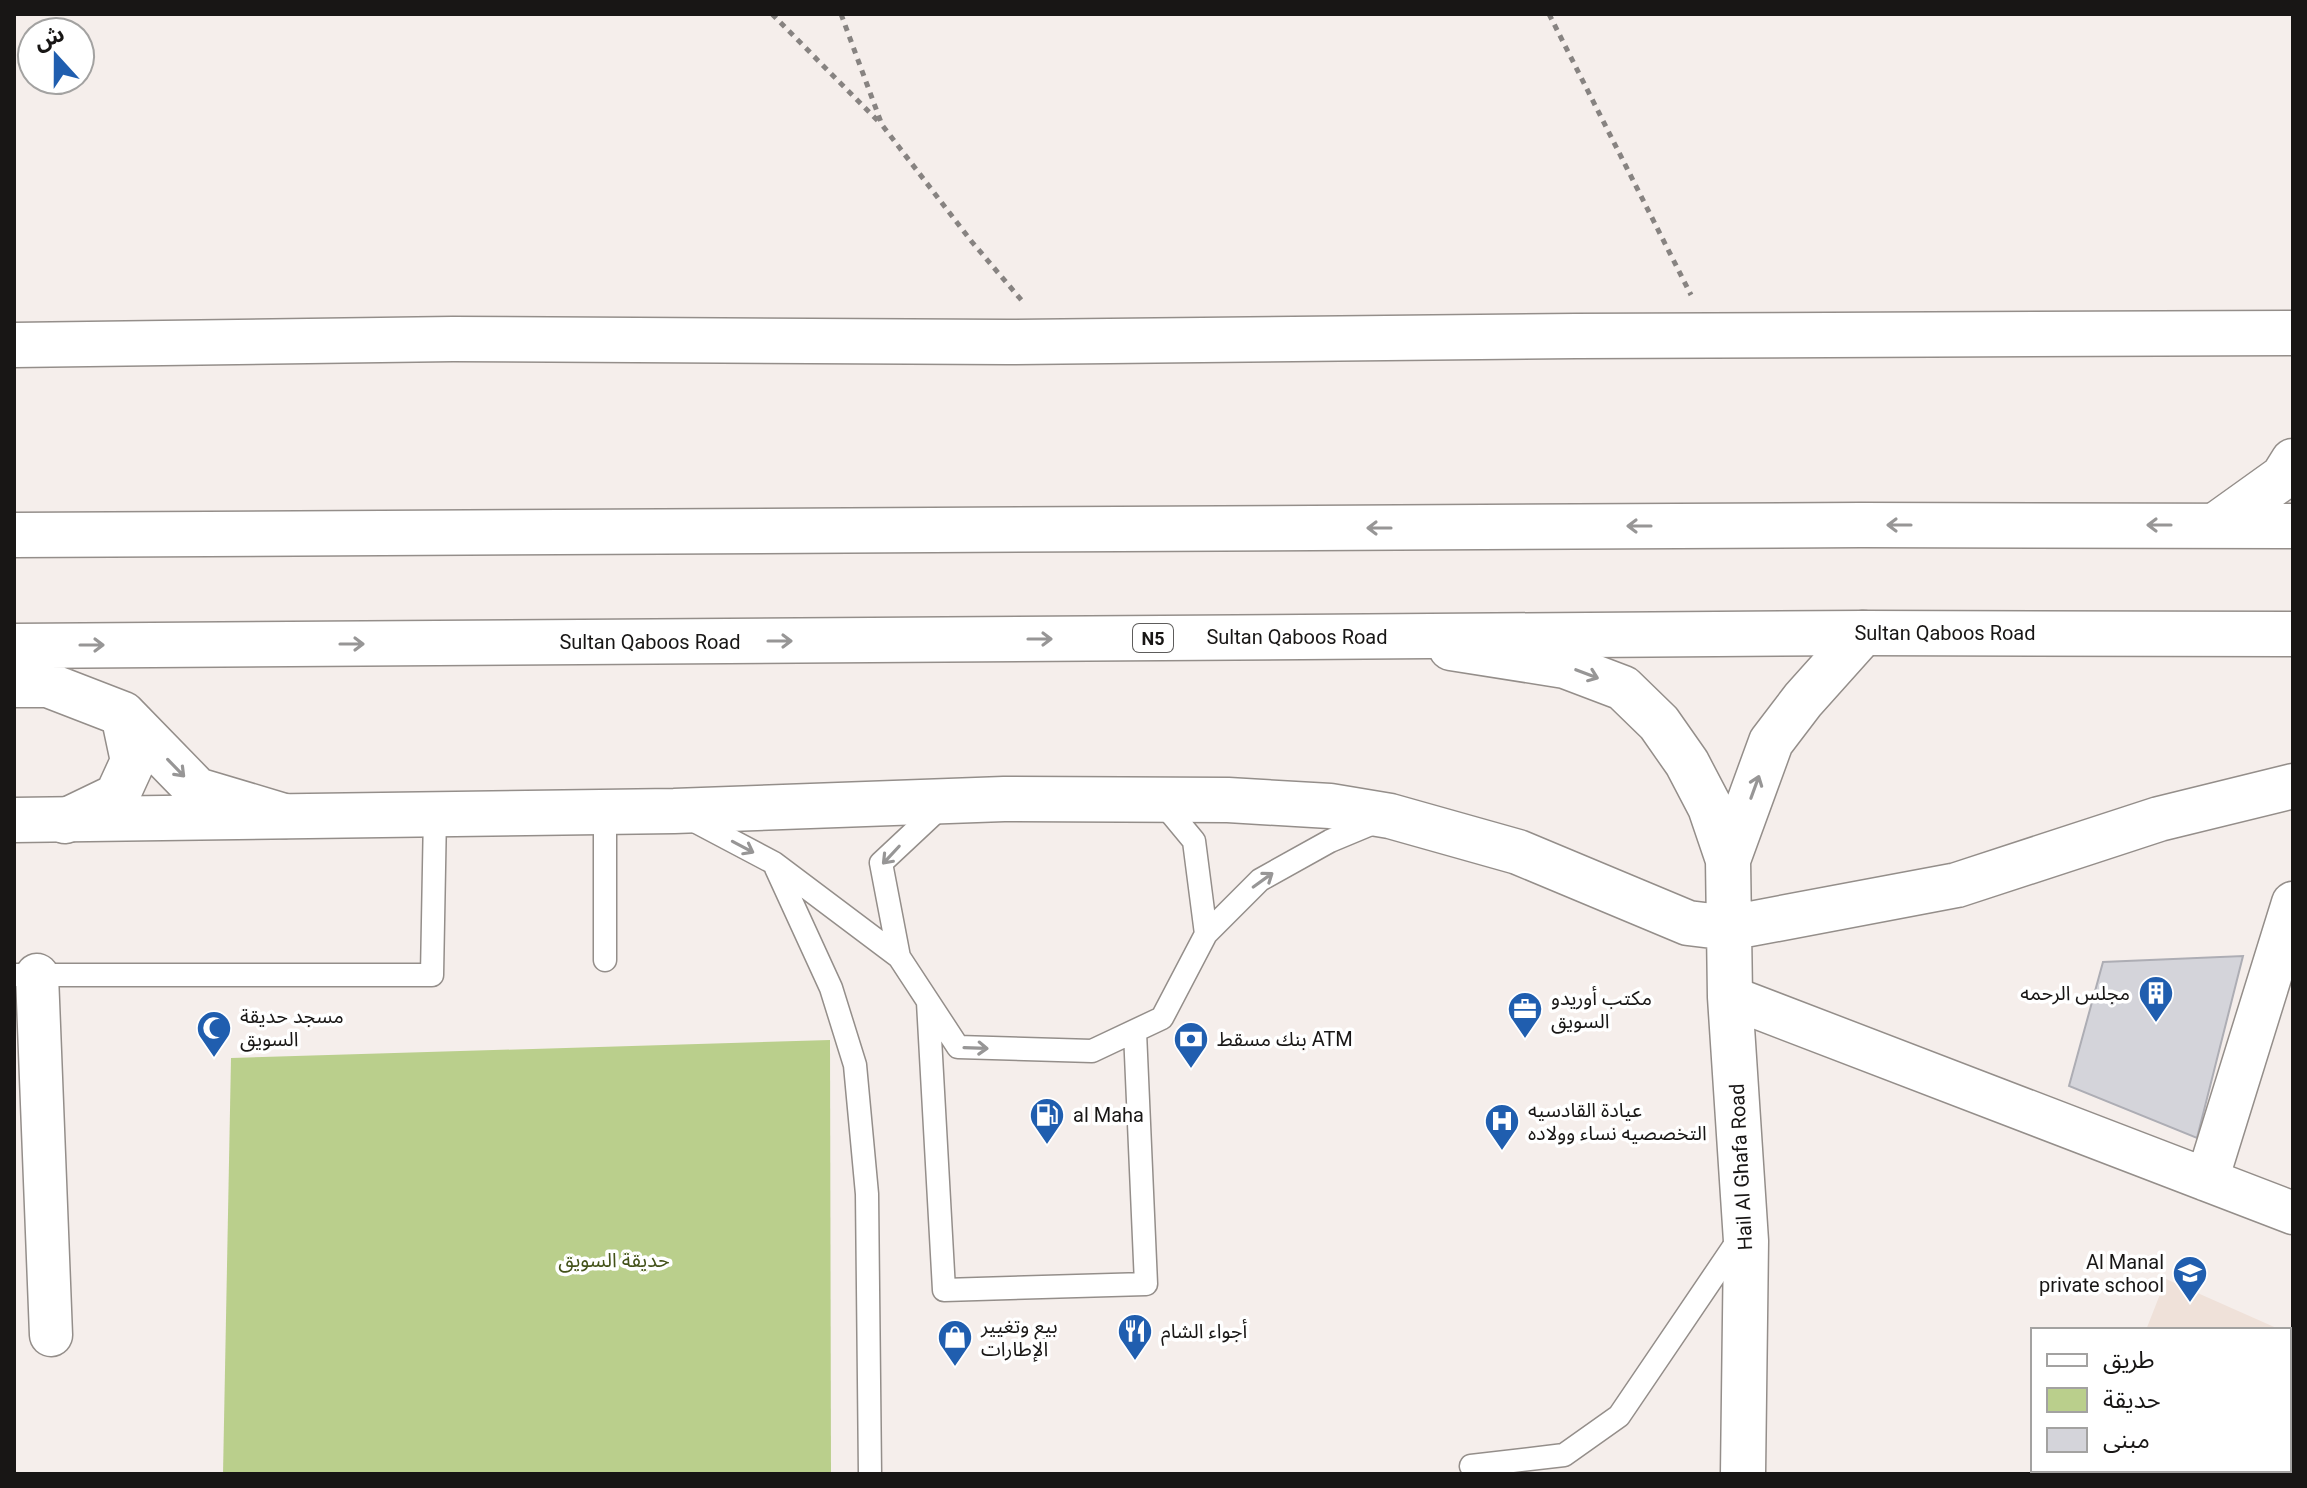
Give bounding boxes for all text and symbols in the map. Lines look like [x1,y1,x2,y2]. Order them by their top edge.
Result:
north arrow [16,16,96,96]
text: ش [30,21,68,55]
one-way arrow [1886,517,1913,533]
one-way arrow [2146,517,2173,533]
one-way arrow [1626,518,1653,534]
one-way arrow [1366,520,1393,536]
street label: Sultan Qaboos Road [1854,621,2036,645]
road number: N5 [1133,624,1173,652]
street label: Sultan Qaboos Road [1206,625,1388,649]
street label: Sultan Qaboos Road [559,630,741,654]
one-way arrow [1026,631,1053,647]
one-way arrow [766,633,793,649]
one-way arrow [338,636,365,652]
one-way arrow [78,638,105,653]
one-way arrow [1575,668,1599,682]
one-way arrow [166,758,185,777]
one-way arrow [1748,774,1763,799]
one-way arrow [731,839,755,855]
one-way arrow [882,844,901,865]
one-way arrow [1252,872,1273,889]
building icon: مجلس الرحمه [2137,974,2175,1024]
place label: مجلس الرحمه [2020,981,2130,1005]
place label: مكتب أوريدو السويق [1551,986,1652,1034]
office icon: مكتب أوريدو السويق [1506,990,1544,1040]
place label: مسجد حديقة السويق [240,1004,344,1052]
mosque icon: مسجد حديقة السويق [195,1009,233,1059]
bank icon: بنك مسقط ATM [1172,1020,1210,1070]
place label: بنك مسقط ATM [1217,1027,1353,1051]
one-way arrow [962,1040,989,1055]
street label: Hail Al Ghafa Road [1725,1083,1757,1251]
fuel station icon: al Maha [1028,1096,1066,1146]
place label: عيادة القادسيه التخصصيه نساء وولاده [1528,1098,1707,1145]
hospital icon: عيادة القادسيه التخصصيه نساء وولاده [1483,1102,1521,1152]
place label: al Maha [1073,1103,1144,1127]
park label: حديقة السويق [558,1248,670,1273]
place label: Al Manal private school [2039,1250,2164,1297]
school or university icon: Al Manal private school [2171,1254,2209,1304]
restaurant icon: أجواء الشام [1116,1312,1154,1362]
place label: بيع وتغيير الإطارات [980,1314,1058,1362]
shop icon: بيع وتغيير الإطارات [936,1318,974,1368]
place label: أجواء الشام [1161,1319,1247,1346]
legend [2031,1328,2291,1472]
text: طريق [2103,1346,2155,1375]
text: حديقة [2103,1386,2161,1414]
text: مبنى [2103,1426,2150,1454]

